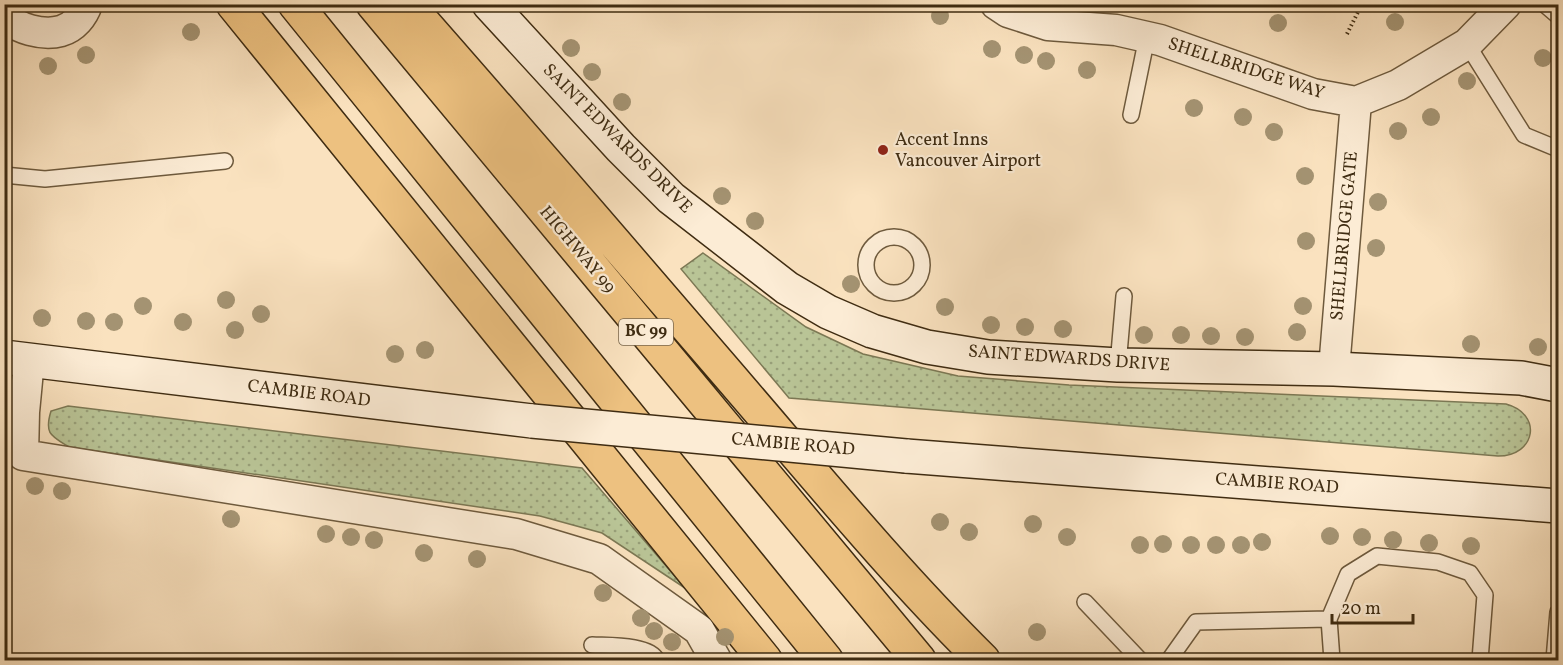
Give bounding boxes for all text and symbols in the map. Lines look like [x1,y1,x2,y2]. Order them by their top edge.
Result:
street label: SHELLBRIDGE WAY [1164,32,1328,106]
street label: SAINT EDWARDS DRIVE [537,59,698,220]
place label: Accent Inns Vancouver Airport [895,128,1041,174]
marker: Accent Inns Vancouver Airport [876,143,890,157]
street label: SHELLBRIDGE GATE [1325,150,1365,322]
street label: HIGHWAY 99 [533,201,621,299]
road number: BC 99 [619,319,673,345]
street label: SAINT EDWARDS DRIVE [967,339,1171,379]
street label: CAMBIE ROAD [246,374,372,414]
street label: CAMBIE ROAD [730,427,856,463]
street label: CAMBIE ROAD [1214,467,1340,501]
scale bar [1332,587,1413,625]
text: 20 m [1341,597,1381,622]

